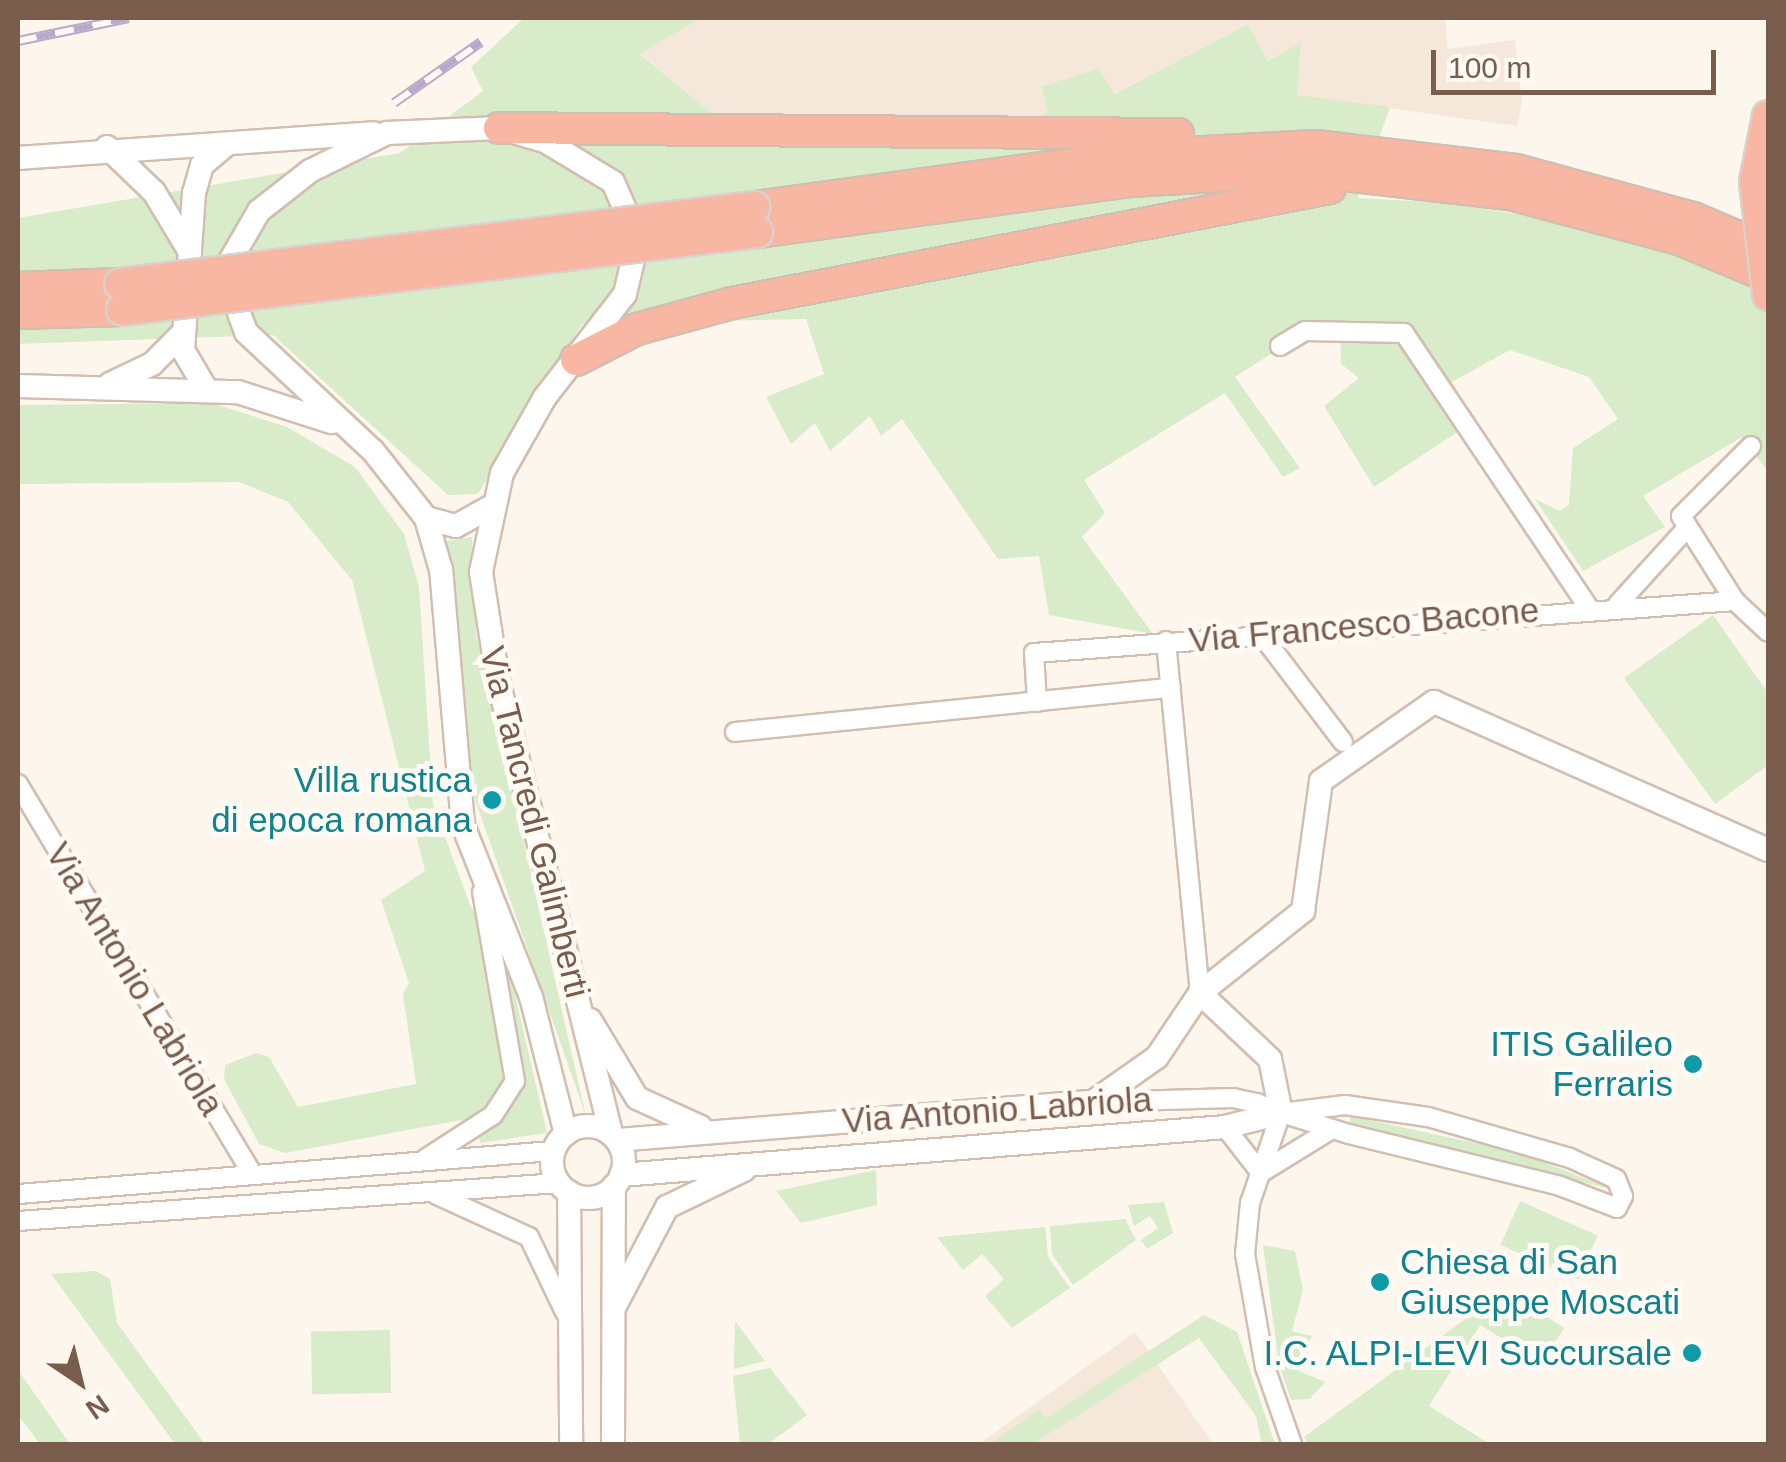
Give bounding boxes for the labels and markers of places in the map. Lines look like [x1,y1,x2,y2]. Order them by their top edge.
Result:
place label: Villa rustica di epoca romana [211,759,472,841]
marker: Villa rustica di epoca romana [481,789,503,811]
place label: ITIS Galileo Ferraris [1490,1023,1673,1105]
marker: ITIS Galileo Ferraris [1682,1053,1704,1075]
place label: Chiesa di San Giuseppe Moscati [1400,1241,1680,1323]
marker: Chiesa di San Giuseppe Moscati [1369,1271,1391,1293]
place label: I.C. ALPI-LEVI Succursale [1262,1332,1672,1374]
marker: I.C. ALPI-LEVI Succursale [1681,1342,1703,1364]

